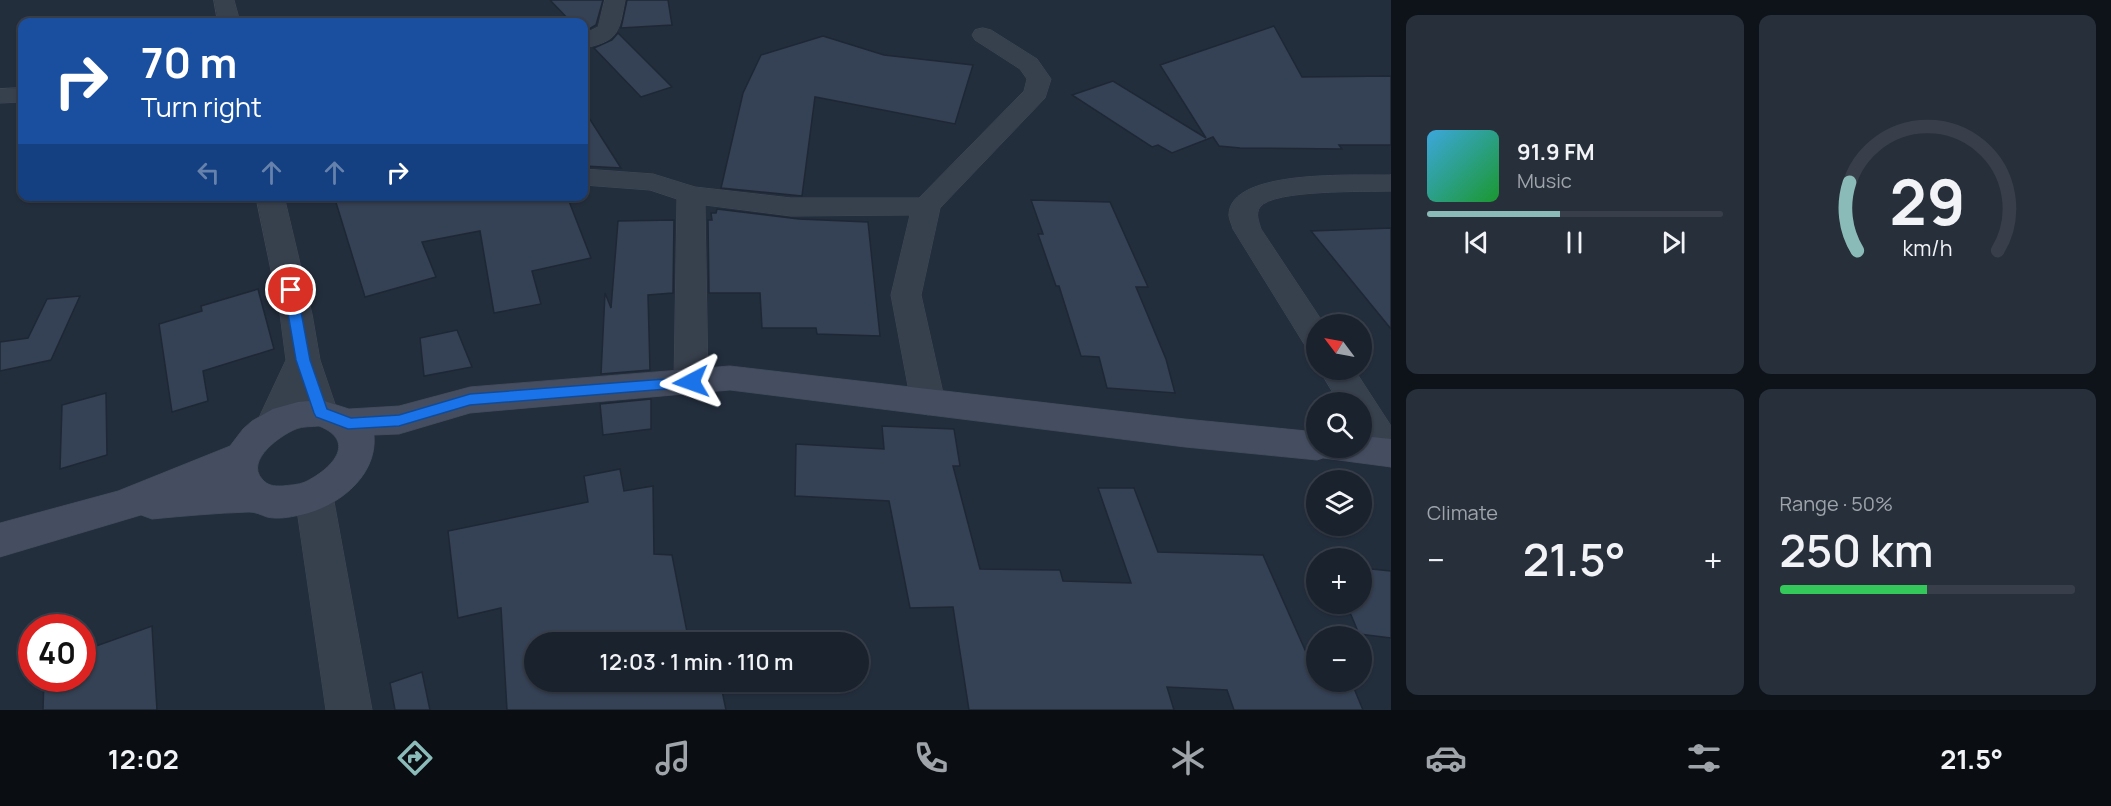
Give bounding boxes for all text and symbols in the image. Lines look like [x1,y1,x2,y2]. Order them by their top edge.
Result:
text: 70 m [141,33,237,91]
icon: right [42,42,120,120]
text: Turn right [141,88,262,125]
text: 91.9 FM [1517,137,1595,167]
icon: left [192,156,225,189]
icon: ahead [255,156,288,189]
icon: ahead [318,156,351,189]
icon: right [381,156,414,189]
text: 29 [1889,159,1965,245]
text: Music [1517,167,1572,194]
icon: previous [1460,226,1493,259]
icon: pause [1558,226,1591,259]
icon: next [1657,226,1690,259]
text: km/h [1902,234,1952,263]
pin [265,264,316,315]
icon: arrive [274,273,307,306]
north arrow [1306,314,1372,380]
map controls [1306,314,1372,692]
position arrow [659,350,723,414]
button: search [1306,392,1372,458]
button: layers [1306,470,1372,536]
text: Range · 50% [1780,490,1893,517]
text: Climate [1427,499,1498,526]
text: 250 km [1780,519,1933,581]
text: 21.5° [1523,528,1626,590]
text: − [1427,537,1445,582]
text: + [1703,537,1723,582]
button: + [1306,548,1372,614]
speed limit sign: 40 [18,614,96,692]
button: − [1306,626,1372,692]
text: 12:03 · 1 min · 110 m [600,647,793,677]
icon: directions [394,737,436,779]
icon: music [652,737,694,779]
icon: phone [910,737,952,779]
icon: climate [1167,737,1209,779]
icon: car [1425,737,1467,779]
icon: filters [1683,737,1725,779]
text: 12:02 [108,740,179,777]
text: 21.5° [1940,740,2003,777]

